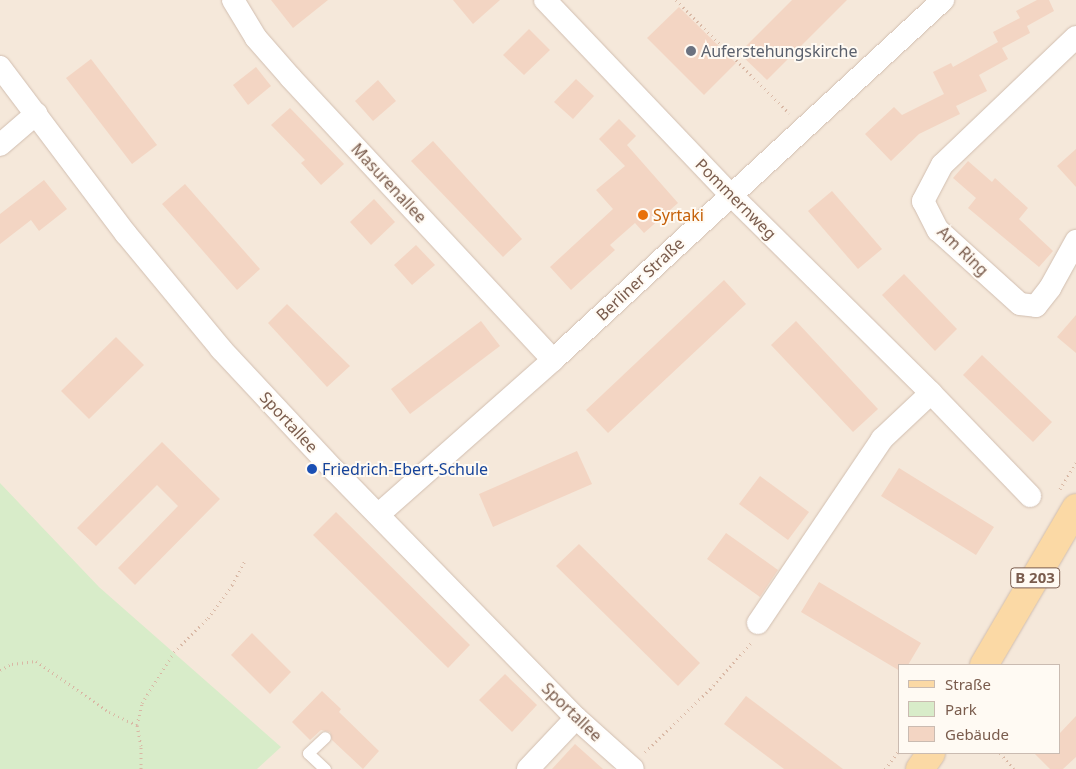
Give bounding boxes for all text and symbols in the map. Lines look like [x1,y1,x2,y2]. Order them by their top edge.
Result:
place label: Auferstehungskirche [701,41,857,61]
marker: Auferstehungskirche [685,45,697,57]
street label: Masurenallee [347,139,431,227]
street label: Pommernweg [692,155,780,243]
place label: Syrtaki [653,205,704,225]
marker: Syrtaki [637,209,649,221]
street label: Am Ring [934,222,992,280]
street label: Berliner Straße [592,233,688,325]
street label: Sportallee [256,388,322,456]
place label: Friedrich-Ebert-Schule [322,459,488,479]
marker: Friedrich-Ebert-Schule [306,463,318,475]
road number: B 203 [1010,566,1060,590]
legend [898,664,1061,754]
text: Straße [945,674,991,694]
street label: Sportallee [538,679,606,745]
text: Park [945,699,977,719]
text: Gebäude [945,724,1009,744]

